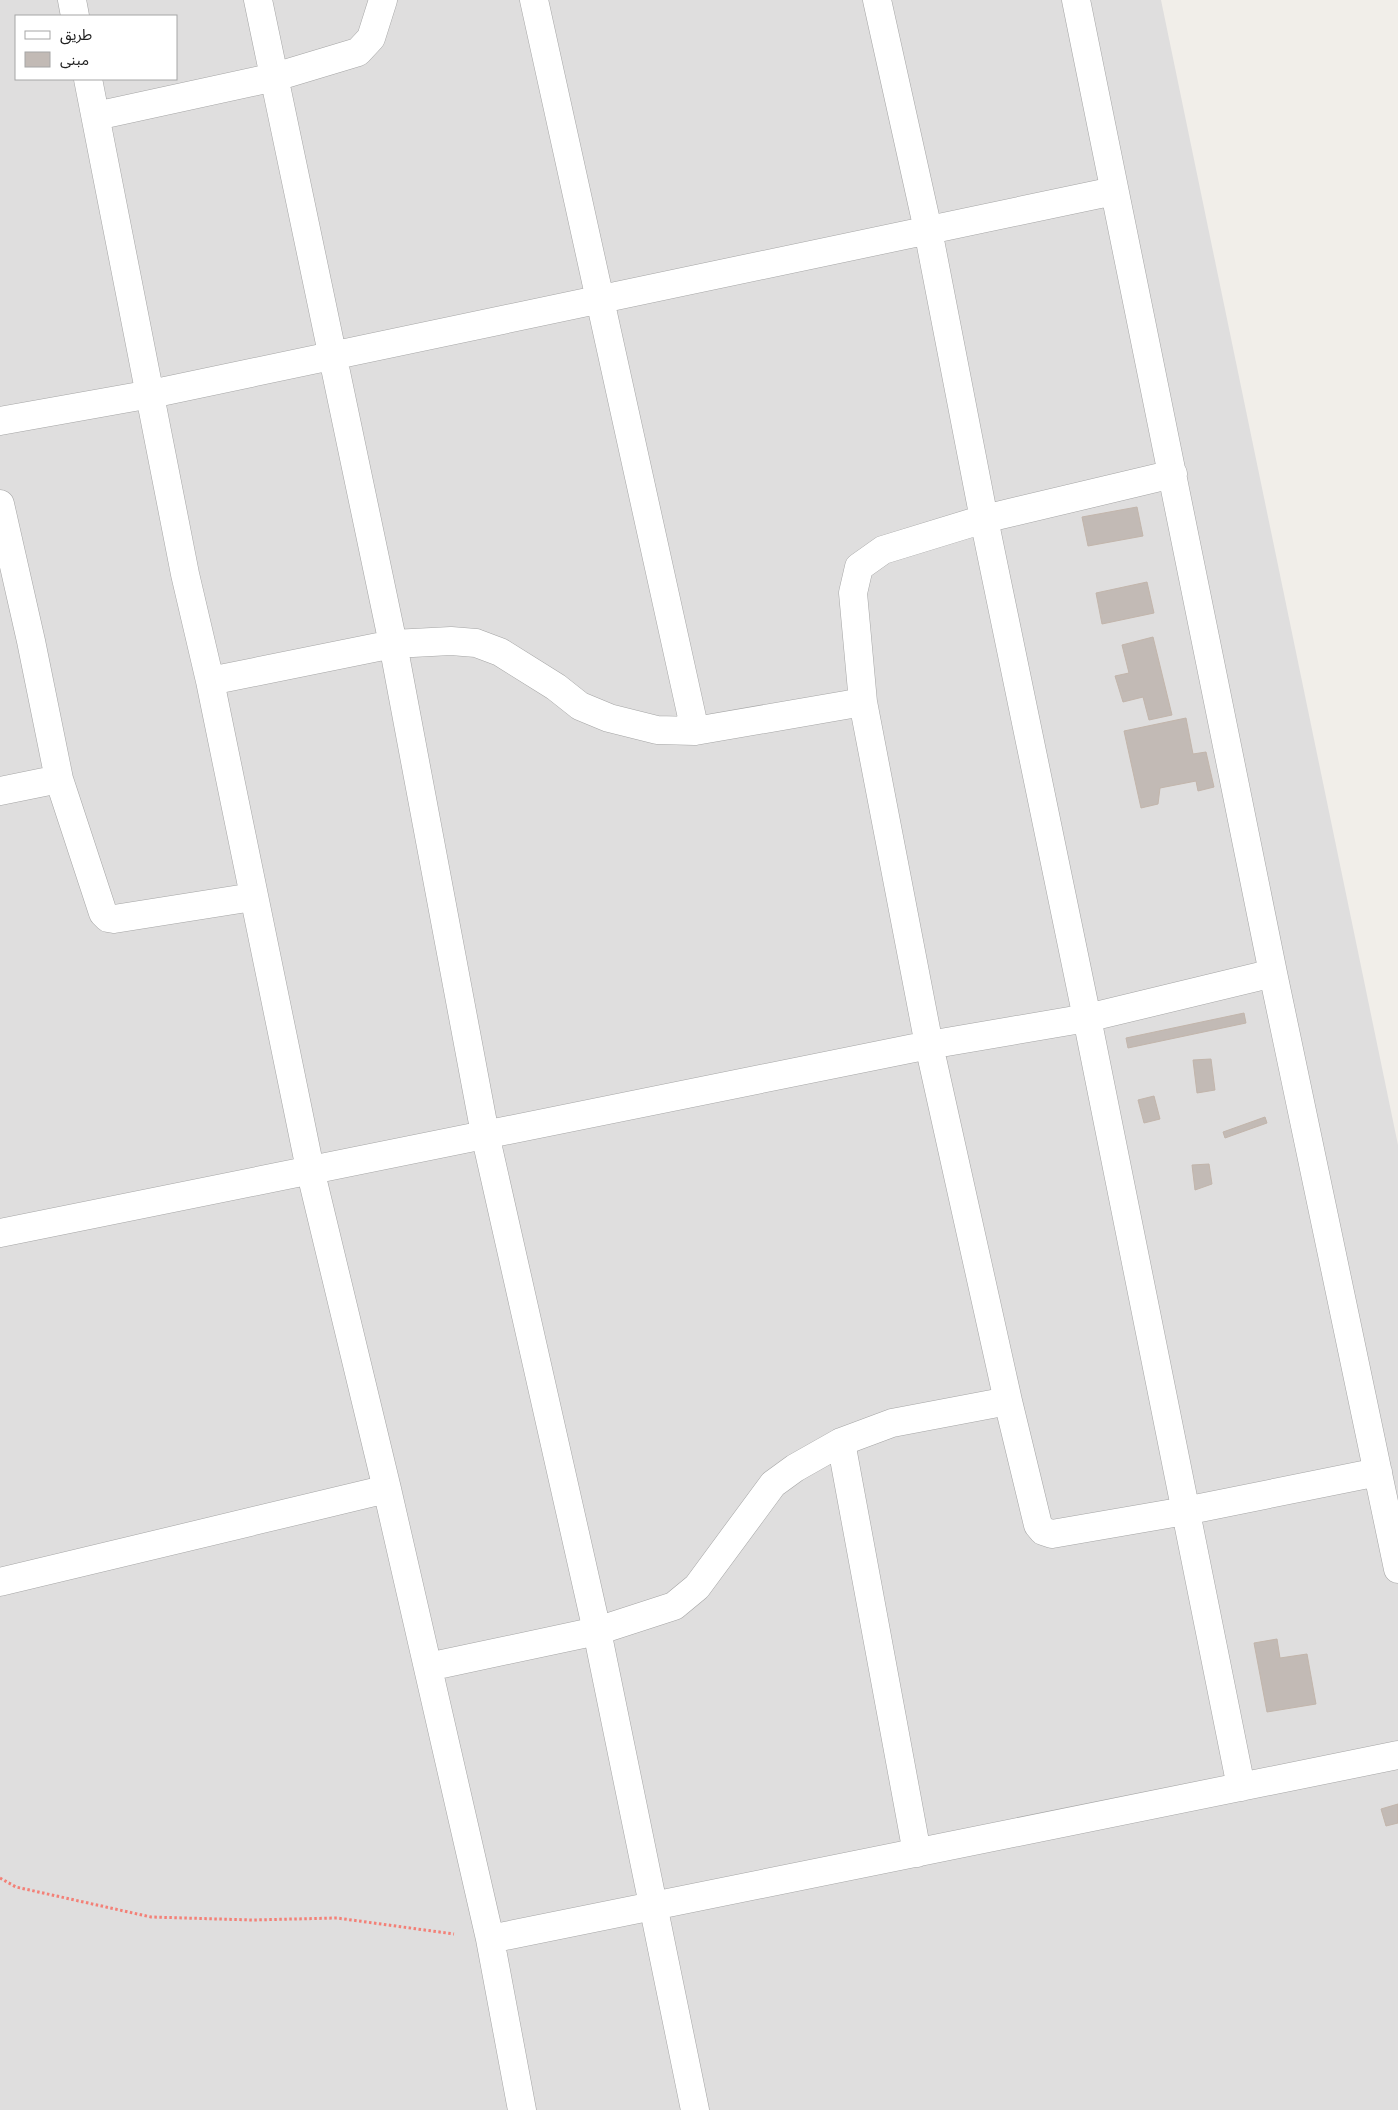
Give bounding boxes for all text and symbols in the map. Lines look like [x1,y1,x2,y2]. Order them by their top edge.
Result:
legend [15,15,178,80]
text: طريق [60,26,92,45]
text: مبنى [60,51,89,69]

